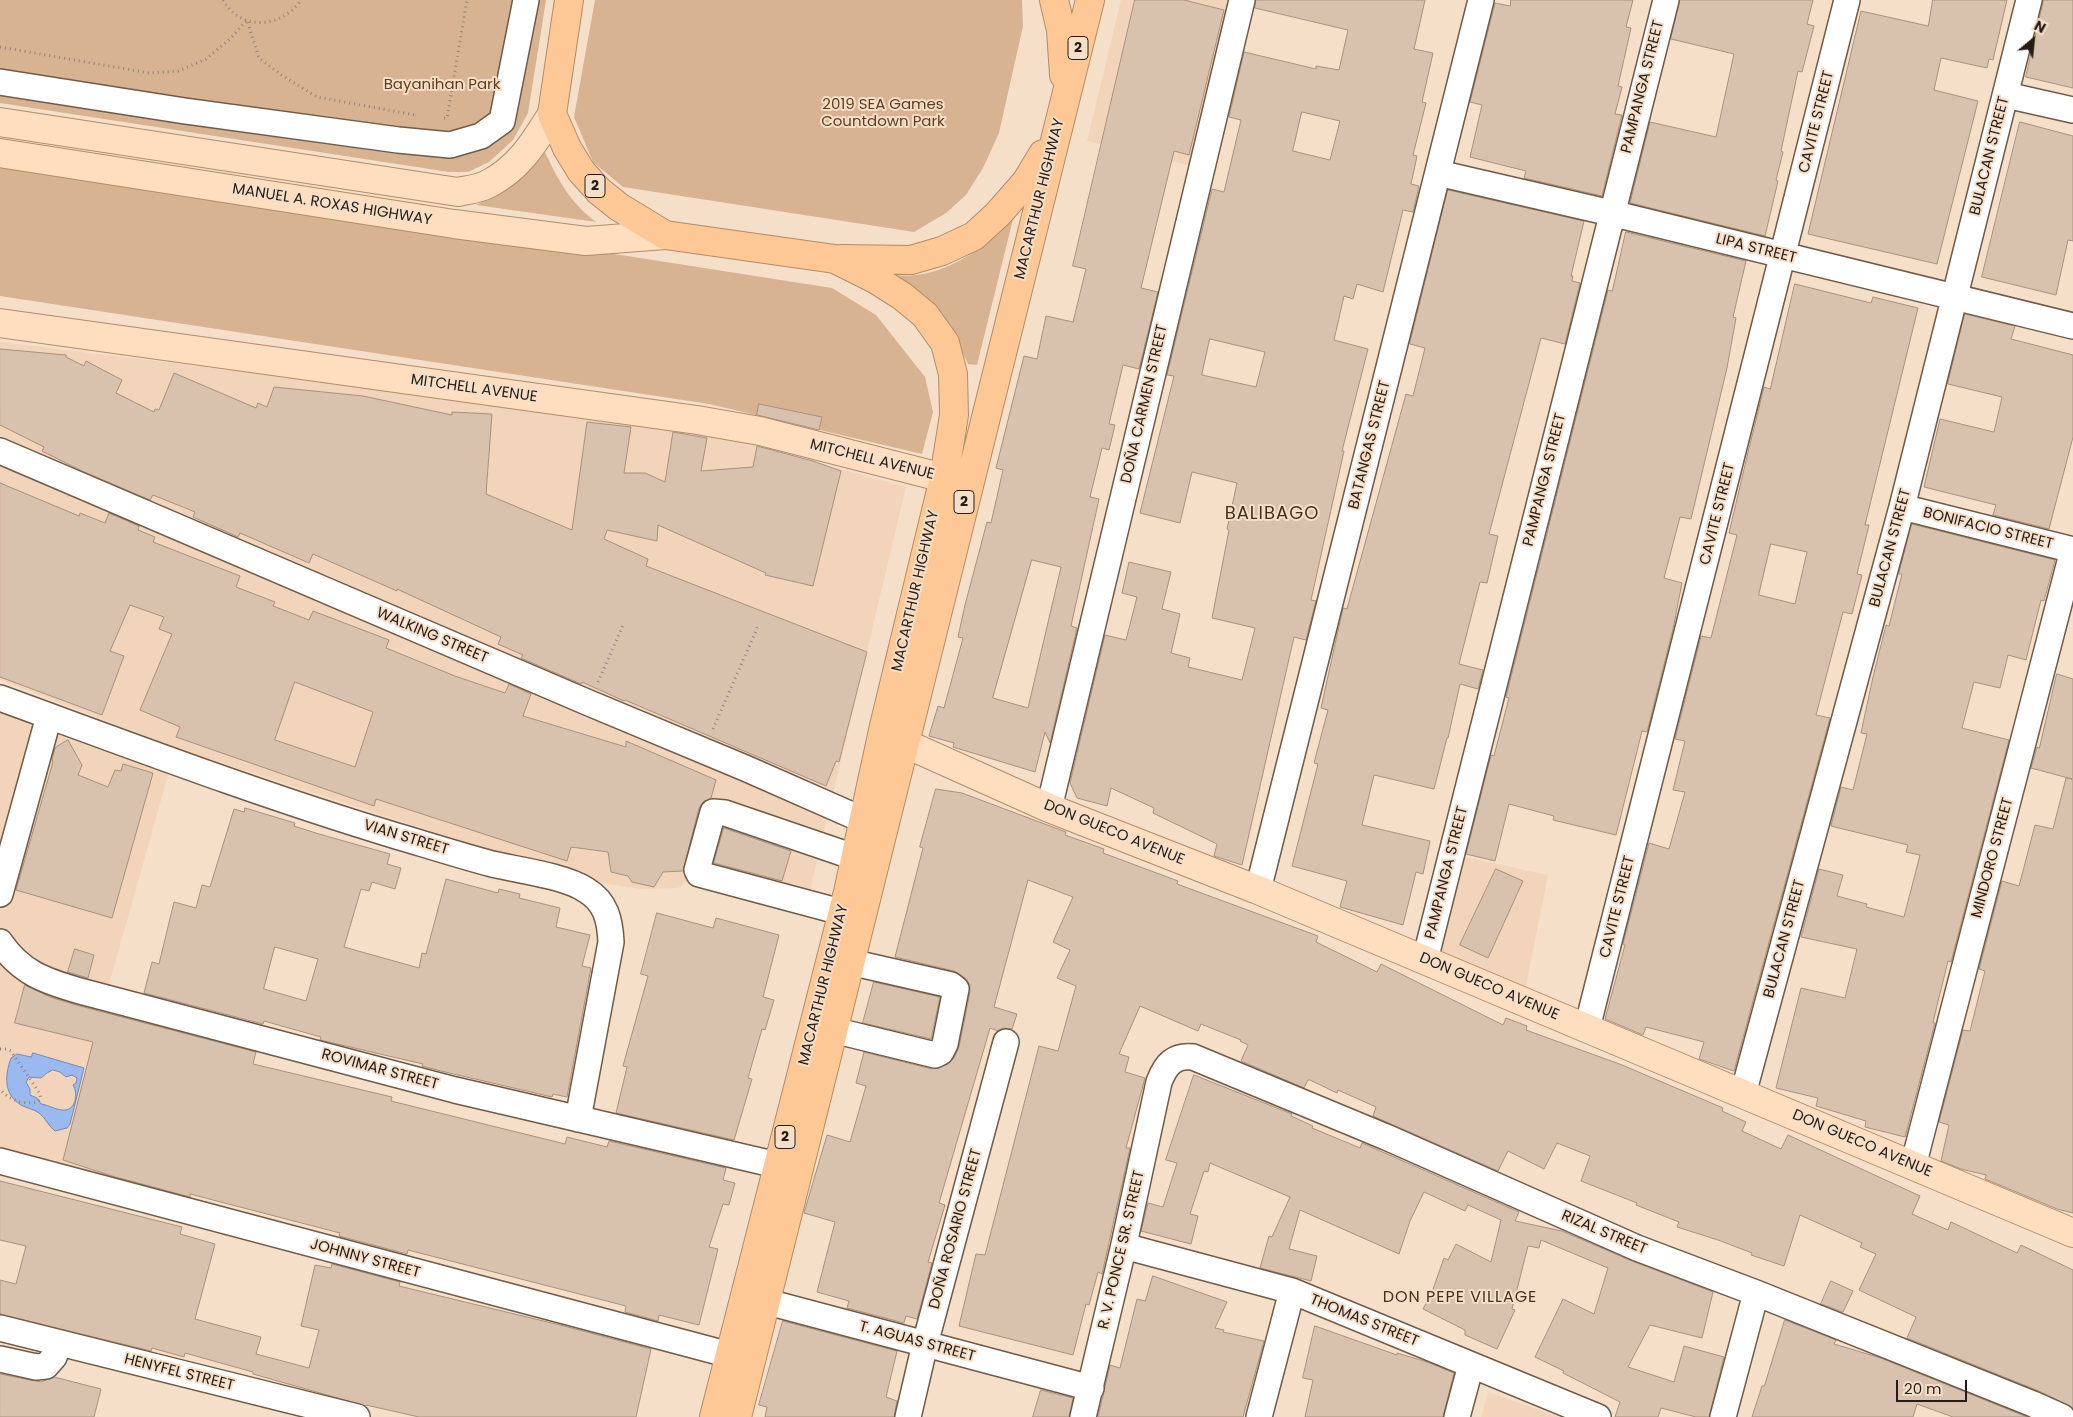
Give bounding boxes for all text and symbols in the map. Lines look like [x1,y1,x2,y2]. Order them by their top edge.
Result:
north arrow [2008,15,2058,65]
text: N [2031,15,2049,38]
street label: PAMPANGA STREET [1618,19,1668,155]
road number: 2 [1068,36,1088,59]
street label: CAVITE STREET [1796,69,1838,175]
park label: Bayanihan Park [384,76,500,94]
street label: BULACAN STREET [1967,95,2013,217]
park label: 2019 SEA Games Countdown Park [821,96,945,131]
street label: MACARTHUR HIGHWAY [1011,117,1069,281]
road number: 2 [585,175,605,198]
street label: MANUEL A. ROXAS HIGHWAY [231,180,433,230]
street label: LIPA STREET [1714,230,1798,268]
street label: DOÑA CARMEN STREET [1118,323,1172,485]
street label: MITCHELL AVENUE [410,371,538,407]
street label: BATANGAS STREET [1345,379,1395,511]
street label: PAMPANGA STREET [1520,412,1570,548]
street label: MITCHELL AVENUE [808,436,936,484]
street label: CAVITE STREET [1697,461,1739,567]
street label: BULACAN STREET [1867,487,1915,609]
road number: 2 [954,491,974,514]
district label: BALIBAGO [1224,503,1320,525]
street label: BONIFACIO STREET [1921,504,2055,554]
street label: MACARTHUR HIGHWAY [889,508,943,674]
street label: WALKING STREET [373,604,491,668]
street label: MINDORO STREET [1968,796,2018,920]
street label: DON GUECO AVENUE [1041,797,1187,869]
street label: PAMPANGA STREET [1422,805,1472,941]
street label: VIAN STREET [361,817,451,859]
street label: CAVITE STREET [1597,854,1639,960]
street label: BULACAN STREET [1761,878,1809,1000]
street label: MACARTHUR HIGHWAY [795,903,853,1067]
street label: DON GUECO AVENUE [1416,949,1562,1025]
street label: ROVIMAR STREET [320,1046,440,1094]
street label: DON GUECO AVENUE [1789,1106,1935,1182]
road number: 2 [775,1126,795,1148]
street label: DOÑA ROSARIO STREET [926,1147,986,1311]
street label: R. V. PONCE SR. STREET [1095,1169,1149,1331]
street label: RIZAL STREET [1559,1207,1649,1259]
street label: JOHNNY STREET [308,1236,422,1282]
district label: DON PEPE VILLAGE [1381,1288,1539,1308]
street label: THOMAS STREET [1307,1291,1421,1351]
street label: T. AGUAS STREET [857,1318,977,1366]
street label: HENYFEL STREET [122,1351,236,1395]
scale bar [1898,1370,1969,1402]
text: 20 m [1904,1378,1942,1399]

